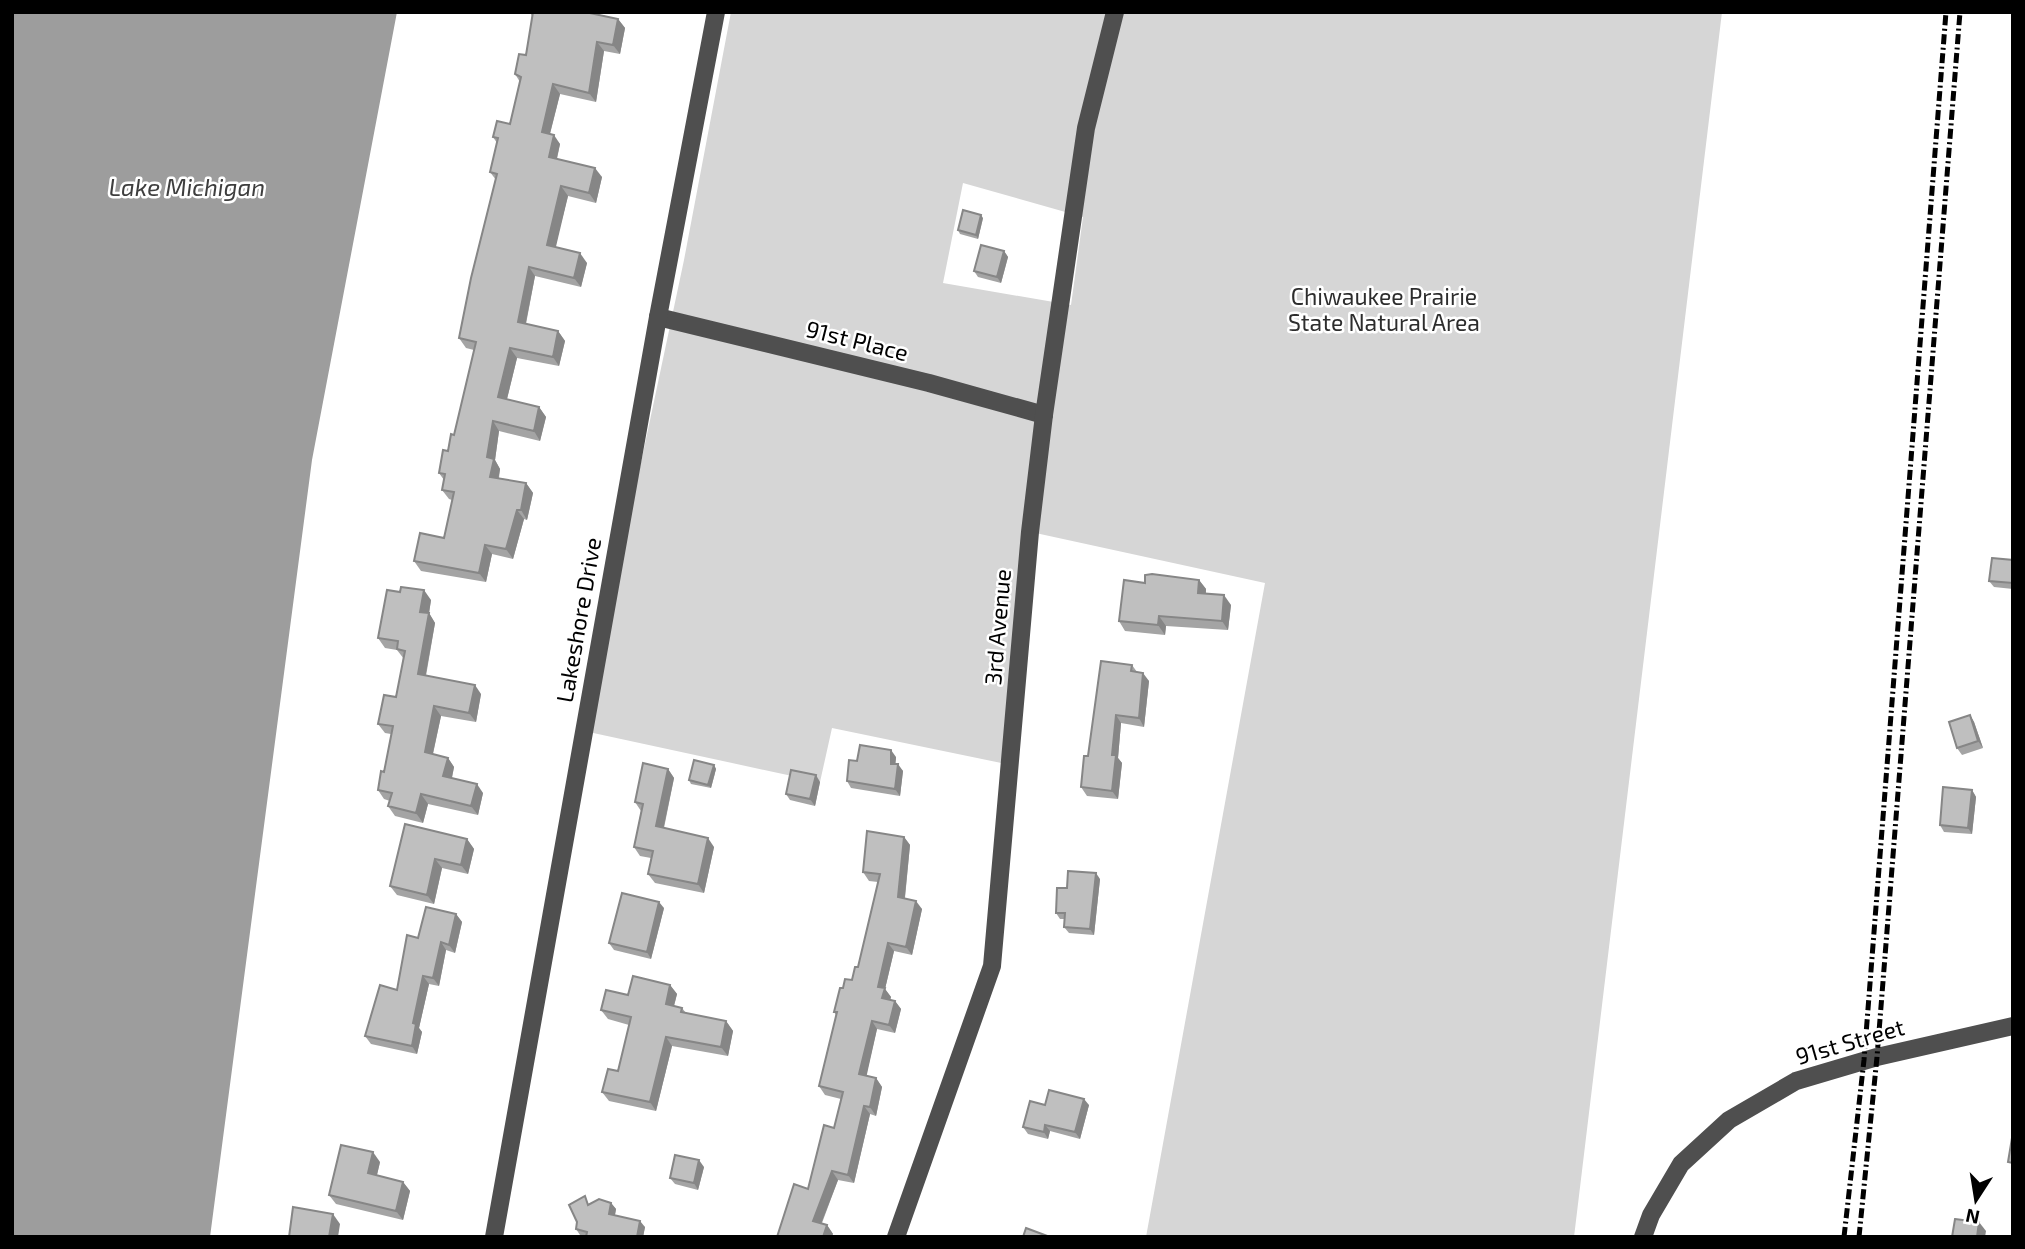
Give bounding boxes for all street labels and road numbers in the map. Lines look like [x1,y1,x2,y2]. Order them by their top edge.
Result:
street label: 91st Place [803,314,911,366]
street label: Lakeshore Drive [550,535,606,705]
street label: 3rd Avenue [978,568,1016,686]
street label: 91st Street [1792,1012,1908,1070]

